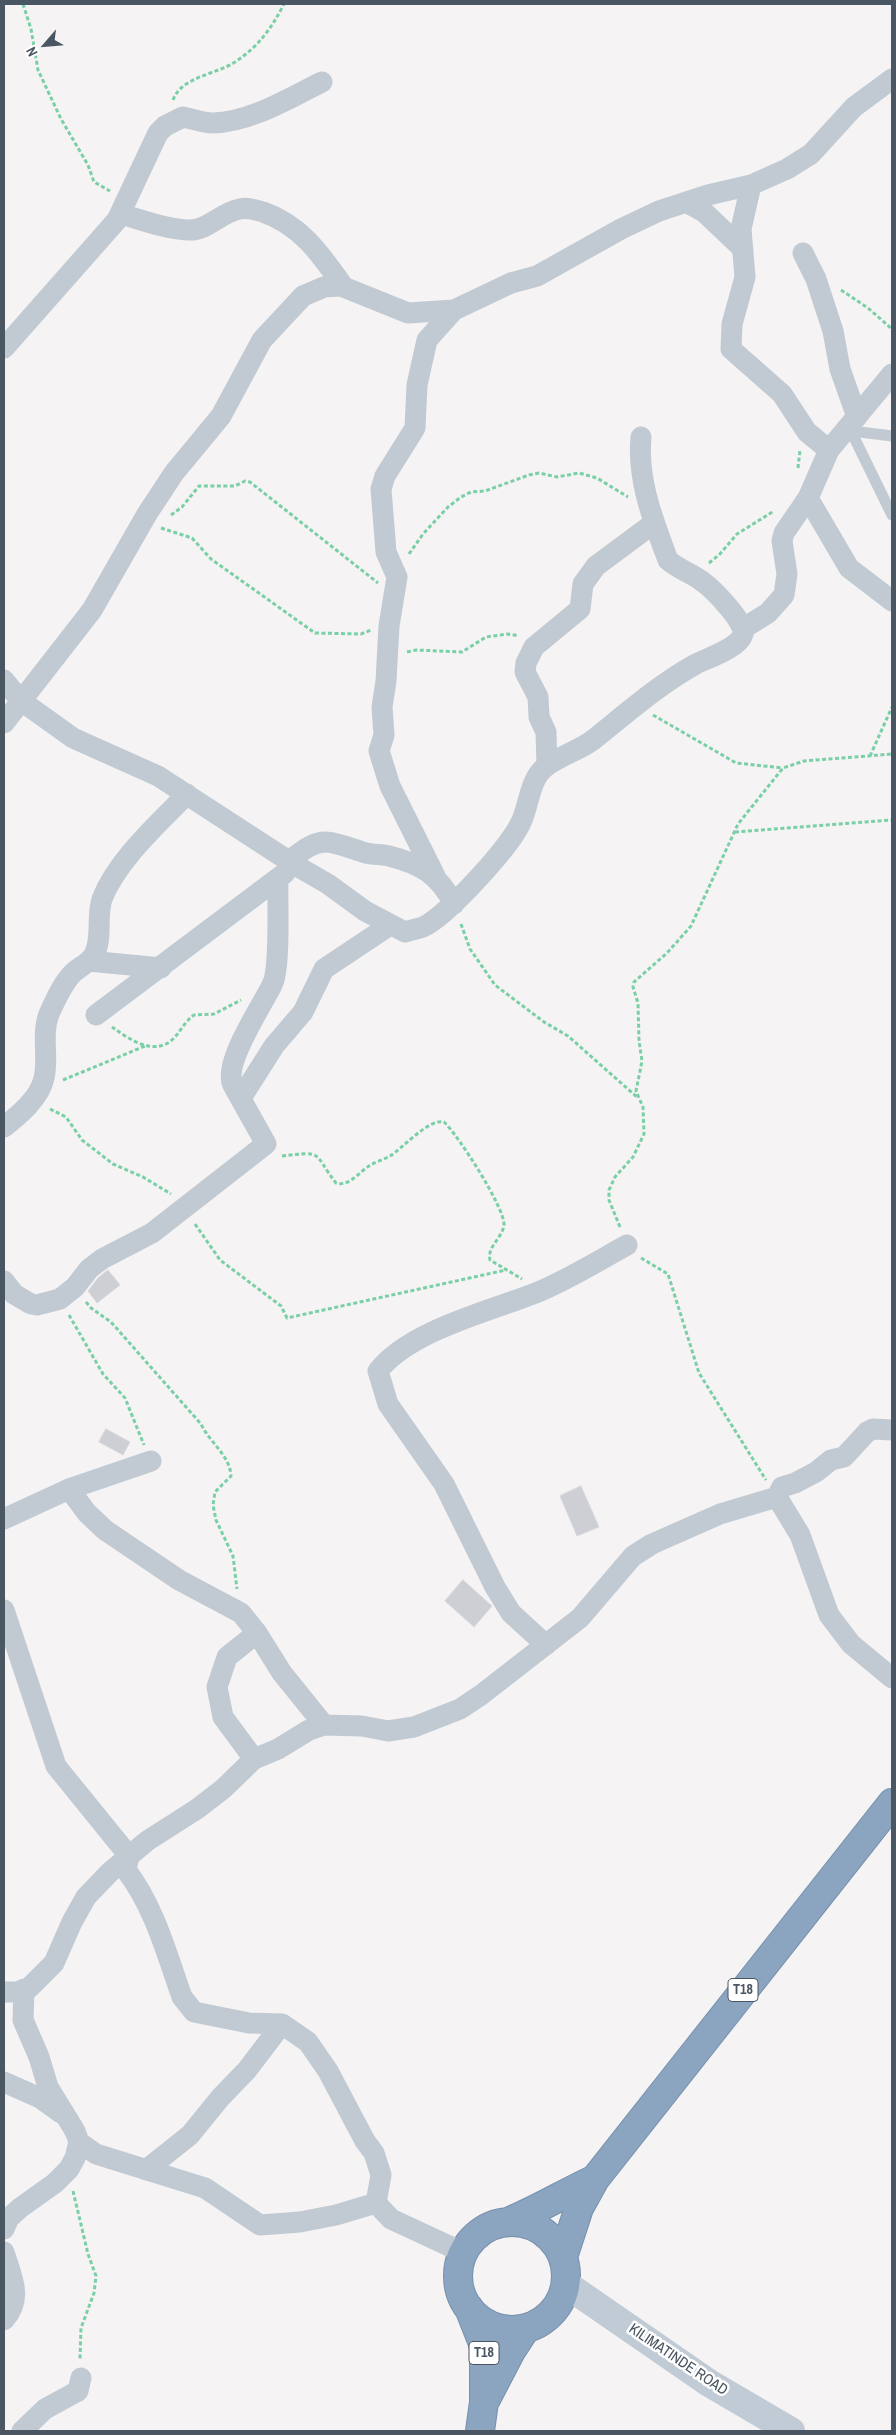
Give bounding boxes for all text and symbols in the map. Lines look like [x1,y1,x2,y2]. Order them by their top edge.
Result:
north arrow [20,20,70,70]
text: N [22,44,42,60]
road number: T18 [728,1978,758,2002]
street label: KILIMATINDE ROAD [625,2320,731,2400]
road number: T18 [469,2342,499,2364]

